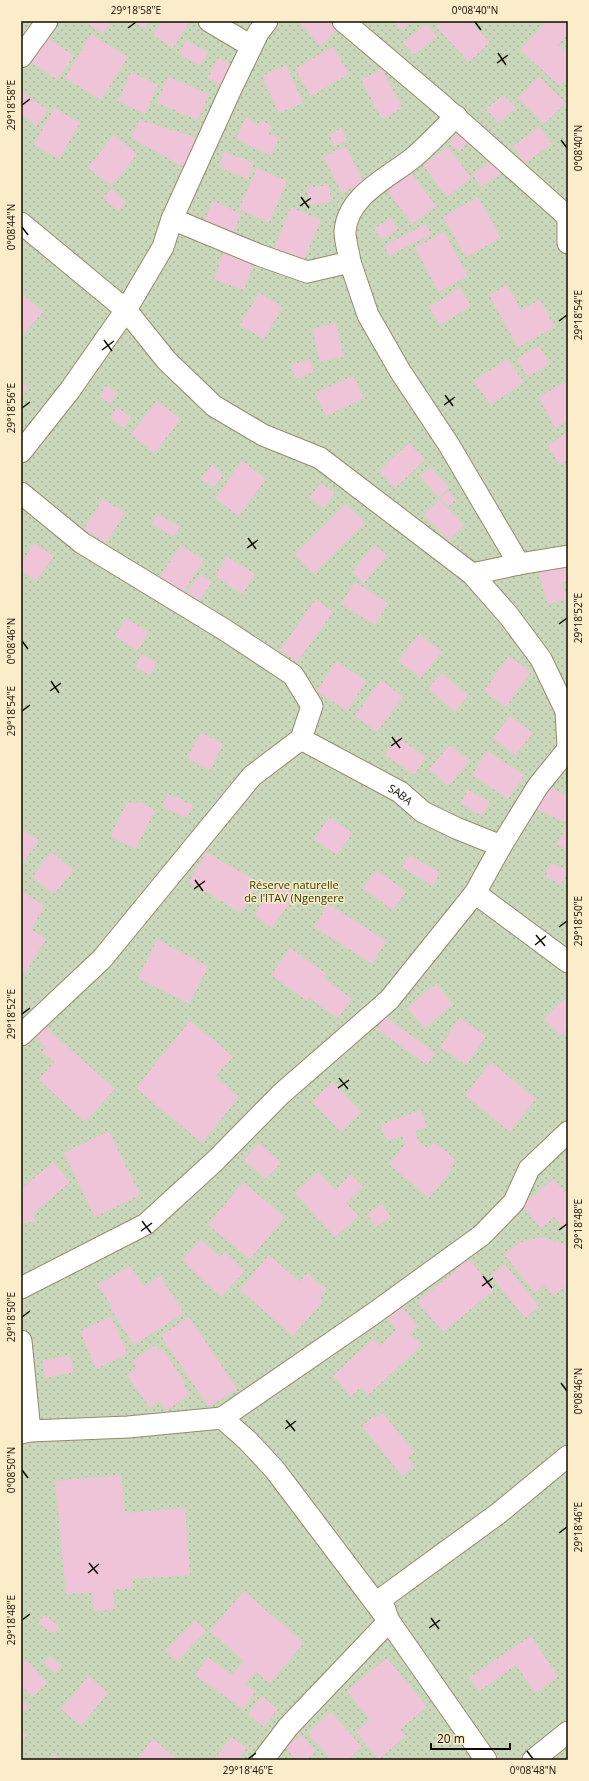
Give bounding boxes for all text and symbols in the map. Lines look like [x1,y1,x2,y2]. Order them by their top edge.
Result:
text: 29°18'58"E [111,3,161,17]
text: 0°08'40"N [452,3,498,17]
text: 29°18'58"E [4,80,18,130]
text: 0°08'40"N [571,125,585,171]
text: 0°08'44"N [4,204,18,250]
text: 29°18'54"E [571,290,585,340]
text: 29°18'56"E [4,383,18,433]
text: 29°18'52"E [571,593,585,643]
text: 0°08'46"N [4,618,18,664]
text: 29°18'54"E [4,686,18,736]
street label: SABA [386,780,416,808]
park label: Réserve naturelle de l'ITAV (Ngengere [244,877,344,905]
text: 29°18'50"E [571,896,585,946]
text: 29°18'52"E [4,989,18,1039]
text: 29°18'48"E [571,1199,585,1249]
text: 29°18'50"E [4,1292,18,1342]
text: 0°08'46"N [571,1368,585,1414]
text: 0°08'50"N [4,1447,18,1493]
text: 29°18'46"E [571,1502,585,1552]
text: 29°18'48"E [4,1595,18,1645]
scale bar [431,1725,510,1751]
text: 20 m [437,1730,465,1747]
text: 29°18'46"E [223,1763,273,1777]
text: 0°08'48"N [510,1763,556,1777]

